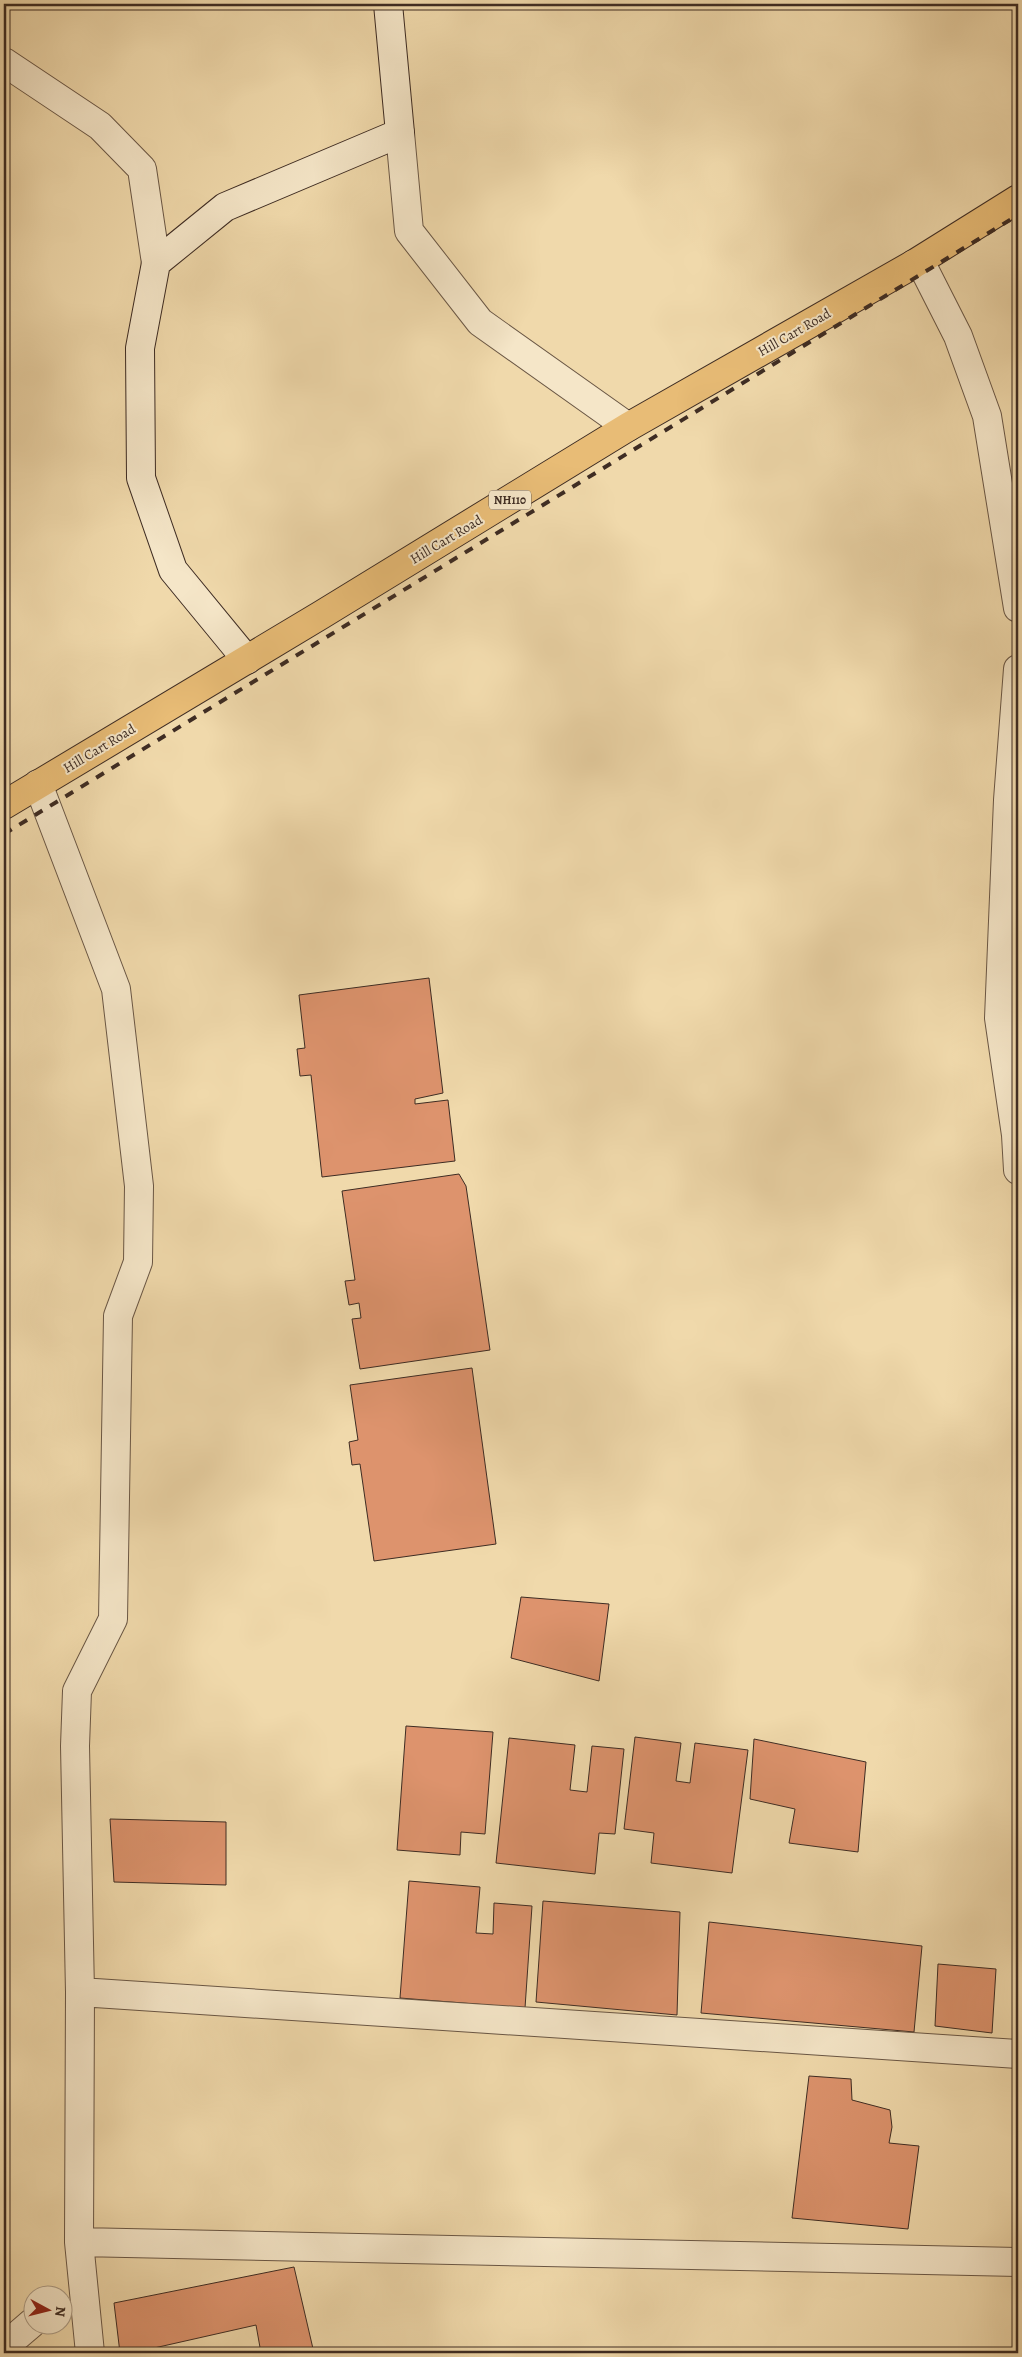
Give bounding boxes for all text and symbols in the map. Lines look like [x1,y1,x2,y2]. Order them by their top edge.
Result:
street label: Hill Cart Road [754,304,835,361]
road number: NH110 [489,490,531,510]
street label: Hill Cart Road [407,510,486,568]
street label: Hill Cart Road [60,719,139,777]
north arrow [22,2284,72,2334]
text: N [50,2305,70,2318]

